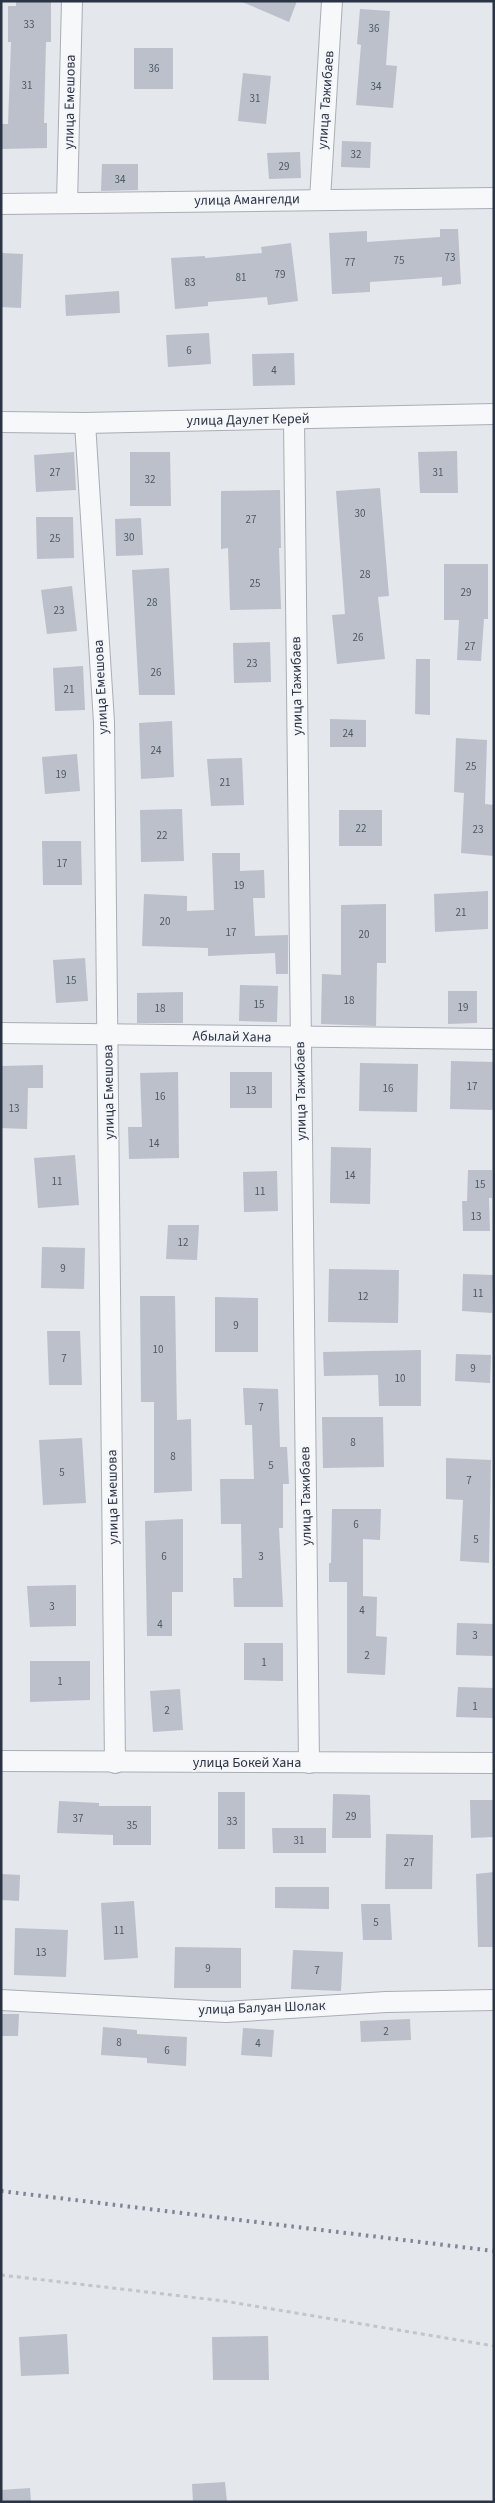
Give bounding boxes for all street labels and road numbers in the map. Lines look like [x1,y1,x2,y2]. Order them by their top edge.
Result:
street label: улица Тажибаев [313,50,339,150]
street label: улица Емешова [59,54,81,150]
street label: улица Амангелди [194,189,300,211]
street label: улица Даулет Керей [186,409,310,431]
street label: улица Тажибаев [286,636,308,736]
street label: улица Емешова [89,639,113,735]
street label: Абылай Хана [192,1026,272,1048]
street label: улица Тажибаев [290,1041,312,1141]
street label: улица Емешова [98,1044,120,1140]
street label: улица Тажибаев [295,1446,317,1546]
street label: улица Емешова [102,1449,124,1545]
street label: улица Бокей Хана [193,1753,301,1773]
street label: улица Балуан Шолак [198,1996,326,2020]

